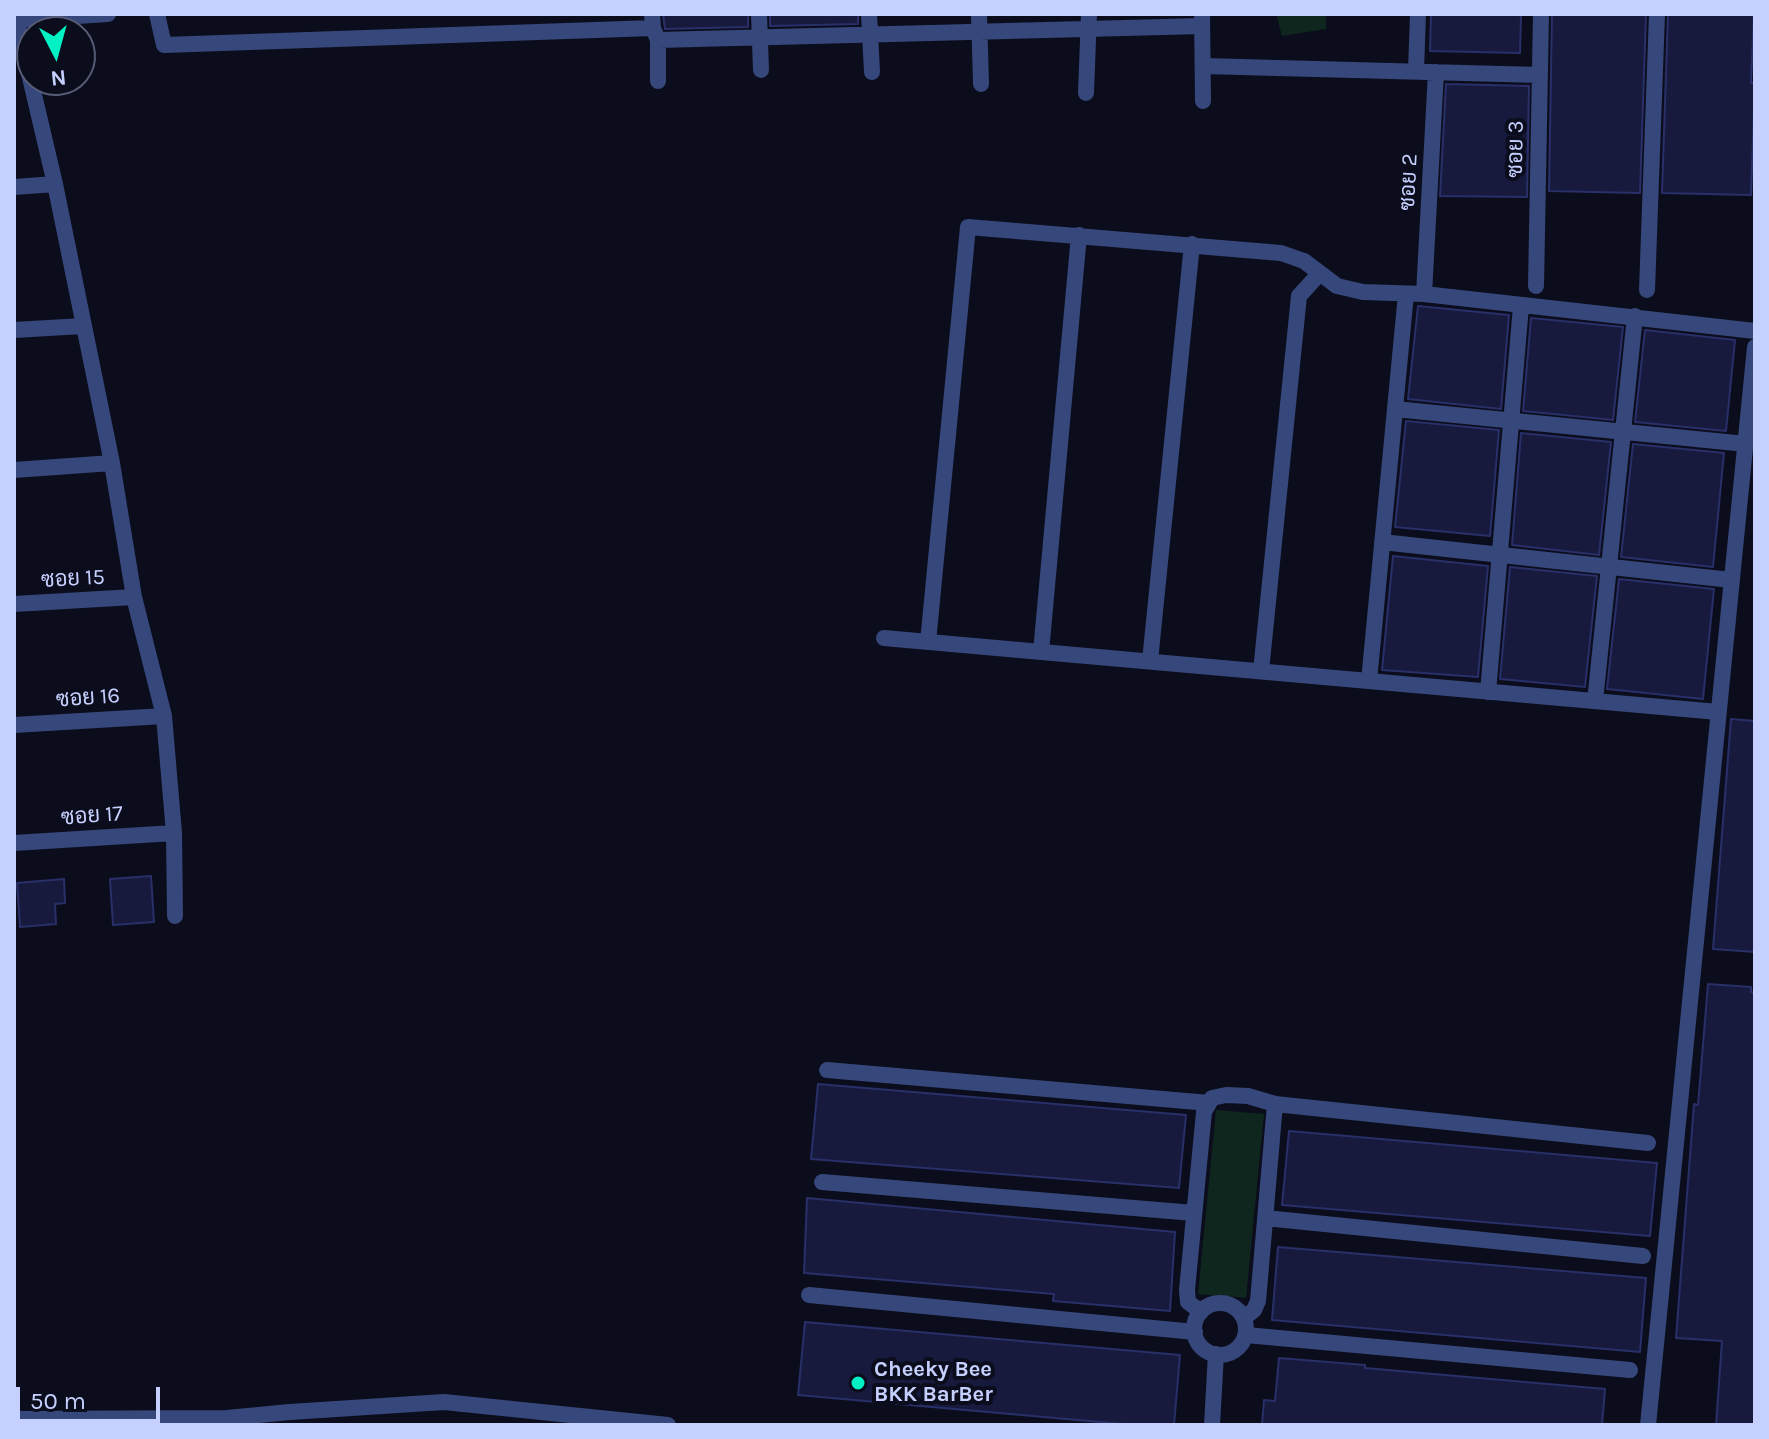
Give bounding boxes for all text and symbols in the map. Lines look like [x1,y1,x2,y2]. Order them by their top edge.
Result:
north arrow [16,16,96,96]
text: N [49,64,68,92]
street label: ซอย 3 [1502,120,1530,178]
street label: ซอย 2 [1394,153,1424,211]
street label: ซอย 15 [40,564,106,594]
street label: ซอย 16 [55,683,121,713]
street label: ซอย 17 [60,801,124,831]
place label: Cheeky Bee BKK BarBer [874,1357,993,1408]
scale bar [20,1371,164,1421]
marker: Cheeky Bee BKK BarBer [849,1374,867,1392]
text: 50 m [30,1387,86,1415]

